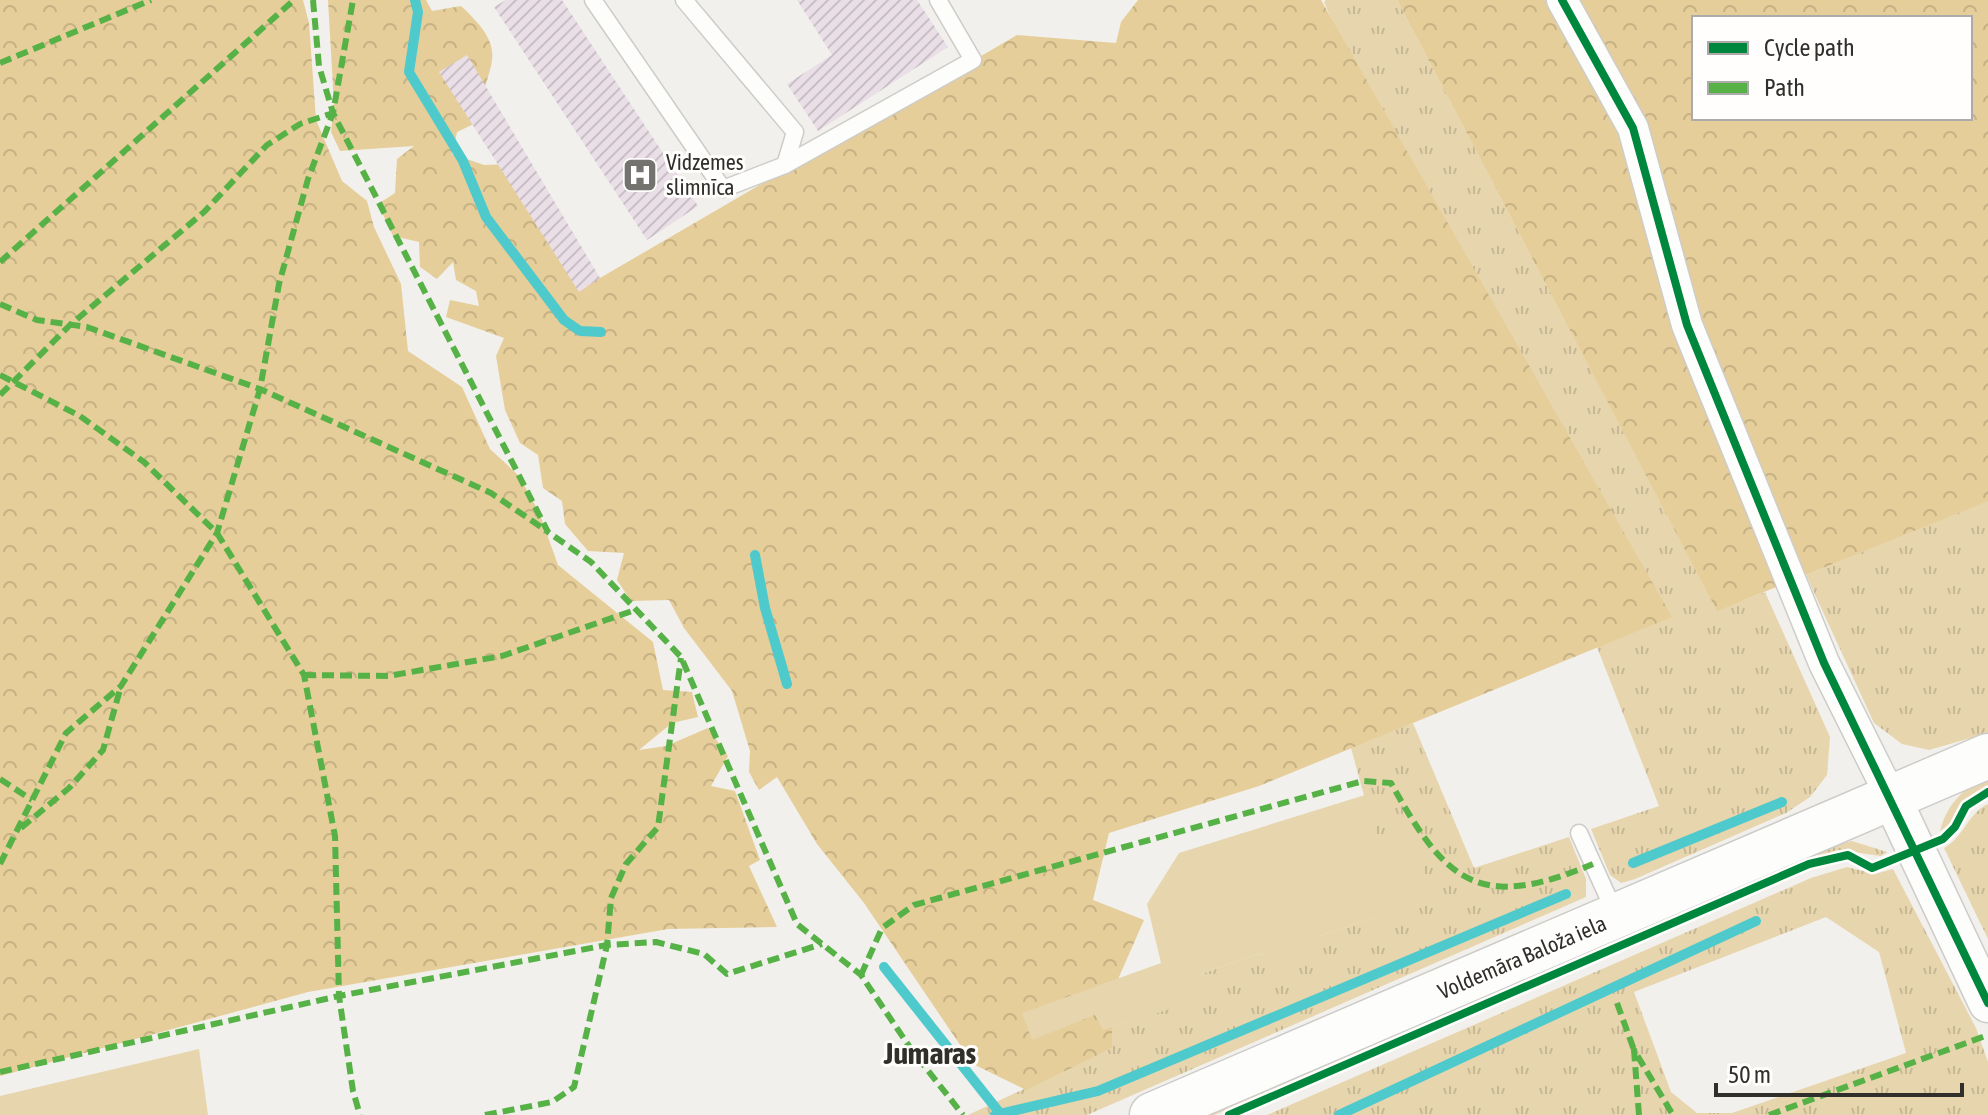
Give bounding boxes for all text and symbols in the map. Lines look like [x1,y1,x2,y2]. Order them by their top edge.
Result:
legend [1692,16,1972,120]
text: Cycle path [1764,34,1855,61]
text: Path [1764,74,1805,101]
place label: Vidzemes slimnīca [666,149,744,200]
hospital icon: Vidzemes slimnīca [621,156,659,194]
street label: Voldemāra Baloža iela [1434,910,1610,1004]
district label: Jumaras [883,1036,977,1070]
scale bar [1716,1047,1962,1097]
text: 50 m [1728,1061,1771,1088]

